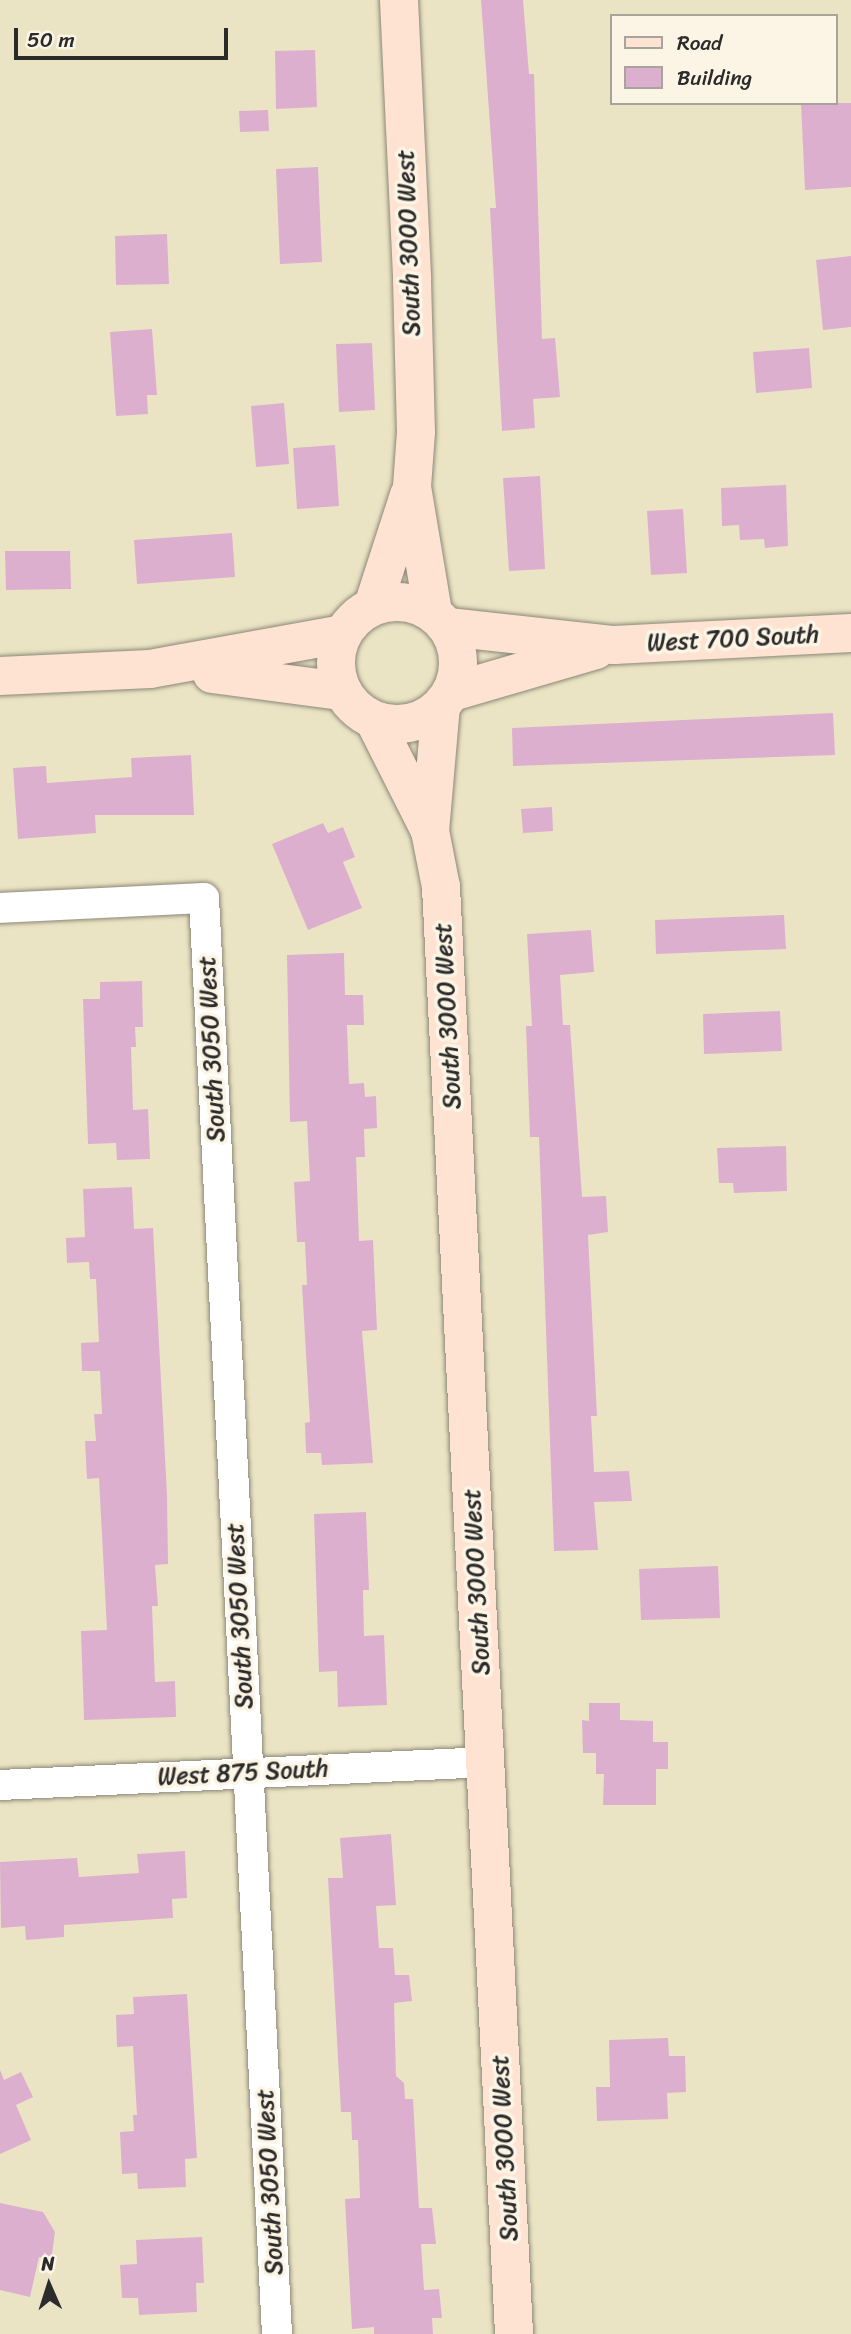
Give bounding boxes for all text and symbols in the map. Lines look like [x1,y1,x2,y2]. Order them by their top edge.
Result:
scale bar [18,14,231,58]
legend [610,14,837,105]
text: 50 m [27,21,75,59]
text: Road [677,24,722,62]
text: Building [677,59,752,97]
street label: South 3000 West [391,149,427,337]
street label: West 700 South [646,620,820,658]
street label: South 3000 West [429,922,467,1110]
street label: South 3050 West [193,955,231,1143]
street label: South 3000 West [458,1488,496,1676]
street label: South 3050 West [221,1522,259,1710]
street label: West 875 South [157,1754,329,1792]
street label: South 3000 West [486,2054,524,2242]
street label: South 3050 West [251,2088,289,2276]
text: N [40,2247,55,2280]
north arrow [14,2250,84,2320]

